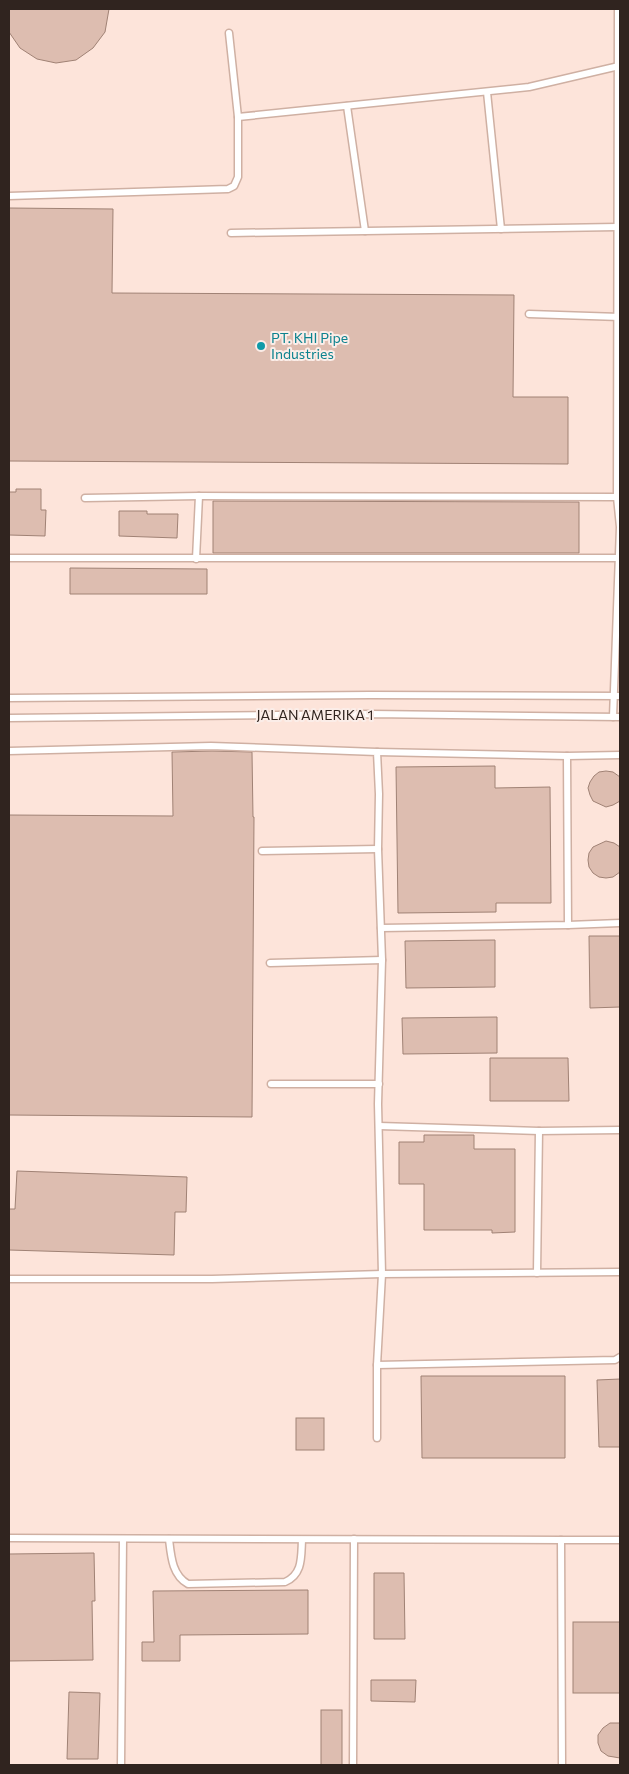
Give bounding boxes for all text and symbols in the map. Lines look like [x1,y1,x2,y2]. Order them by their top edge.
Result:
place label: PT. KHI Pipe Industries [271,329,348,362]
marker: PT. KHI Pipe Industries [255,340,267,352]
street label: JALAN AMERIKA 1 [256,706,374,723]

